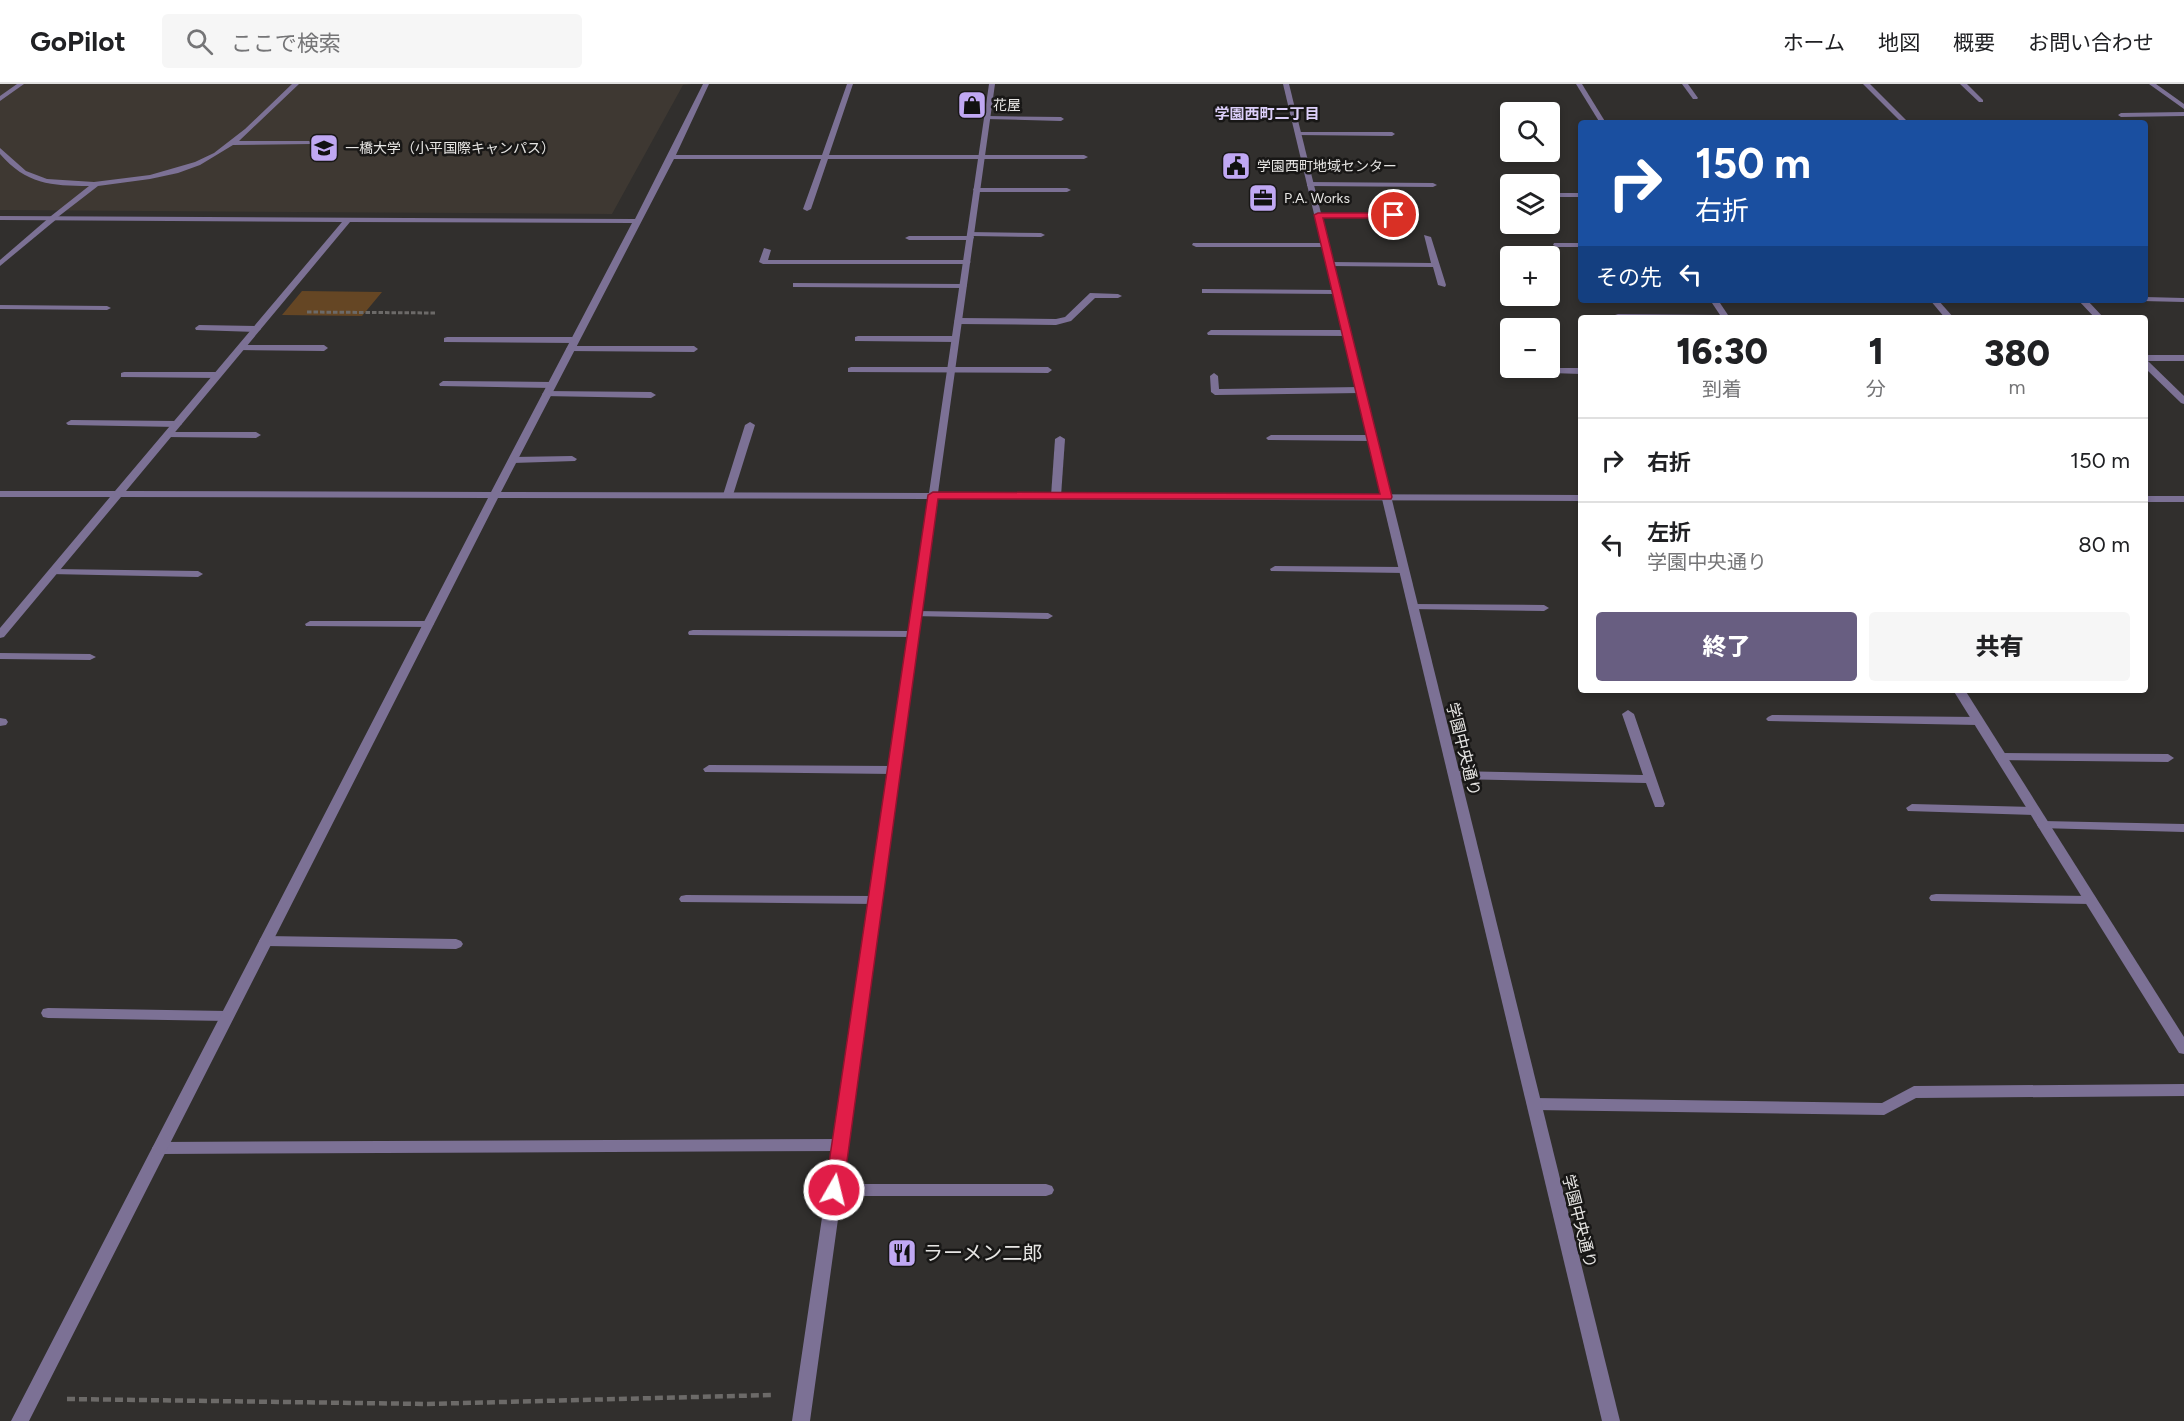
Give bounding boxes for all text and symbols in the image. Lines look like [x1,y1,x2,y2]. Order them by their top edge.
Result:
search box [162,14,582,68]
text: GoPilot [30,24,126,58]
icon: search [183,25,216,58]
text: ここで検索 [231,30,341,57]
text: ホーム [1783,30,1845,55]
text: 地図 [1878,30,1920,55]
text: 概要 [1953,30,1995,55]
text: お問い合わせ [2028,30,2154,55]
shop icon: 花屋 [956,89,988,121]
place label: 花屋 [993,97,1021,114]
map controls [1500,102,1560,378]
button: search [1500,102,1560,162]
district label: 学園西町二丁目 [1214,105,1320,123]
school or university icon: 一橋大学（小平国際キャンパス） [308,132,340,164]
text: 150 m [1695,138,1811,189]
place label: 一橋大学（小平国際キャンパス） [345,140,555,157]
icon: right [1596,144,1674,222]
public building icon: 学園西町地域センター [1220,150,1252,182]
place label: 学園西町地域センター [1257,158,1397,175]
button: layers [1500,174,1560,234]
office icon: P.A. Works [1247,182,1279,214]
pin [1368,189,1419,240]
place label: P.A. Works [1284,190,1350,207]
text: 右折 [1695,194,1749,227]
icon: arrive [1377,198,1410,231]
button: + [1500,246,1560,306]
icon: left [1674,258,1707,291]
text: その先 [1596,264,1662,291]
button: − [1500,318,1560,378]
text: 16:30 [1676,330,1768,373]
text: 1 [1868,330,1884,373]
text: 380 [1984,332,2050,375]
text: m [2009,375,2026,399]
text: 到着 [1702,377,1742,401]
text: 分 [1866,377,1886,401]
icon: right [1596,444,1629,477]
text: 150 m [2070,447,2130,474]
text: 右折 [1647,449,1691,476]
text: 左折 [1647,519,1691,546]
icon: left [1596,528,1629,561]
text: 80 m [2078,531,2130,558]
text: 学園中央通り [1647,550,1767,574]
button: 終了 [1596,612,1857,681]
button: 共有 [1869,612,2130,681]
street label: 学園中央通り [1443,700,1484,798]
position arrow [802,1158,866,1222]
street label: 学園中央通り [1559,1172,1600,1270]
restaurant icon: ラーメン二郎 [886,1237,918,1269]
place label: ラーメン二郎 [923,1241,1042,1265]

